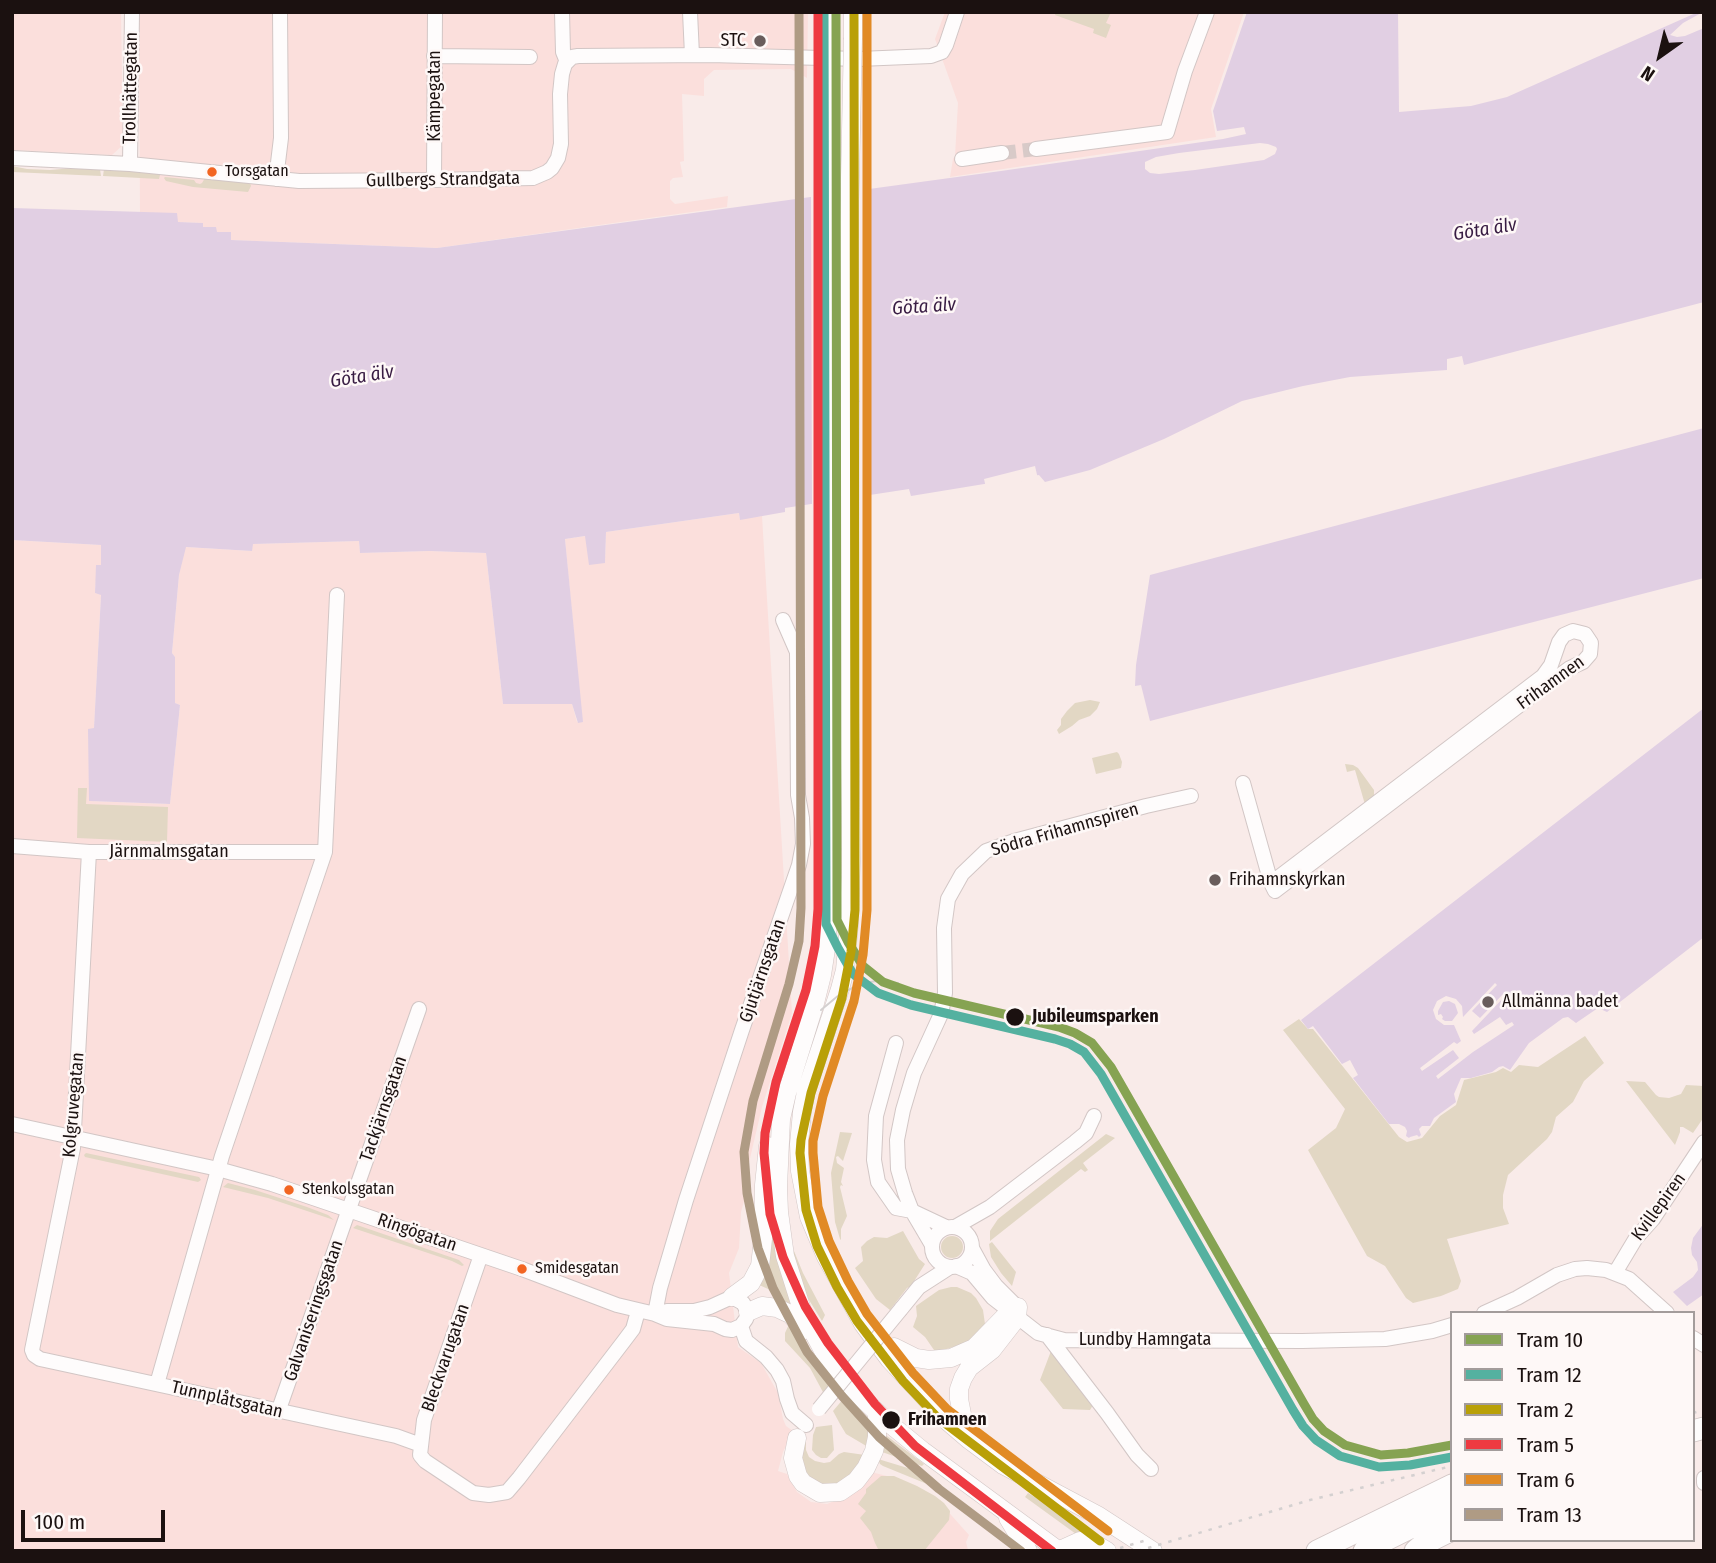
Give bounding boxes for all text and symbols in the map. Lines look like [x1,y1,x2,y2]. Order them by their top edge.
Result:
north arrow [1625,21,1695,91]
place label: STC [721,30,746,52]
street label: Trollhättegatan [119,32,143,144]
marker: STC [752,33,768,49]
street label: Kämpegatan [424,50,446,142]
text: N [1637,61,1659,87]
place label: Torsgatan [225,162,289,182]
marker: Torsgatan [205,165,219,179]
street label: Gullbergs Strandgata [366,168,520,192]
water label: Göta älv [1452,214,1518,246]
water label: Göta älv [891,293,957,321]
water label: Göta älv [329,361,395,393]
street label: Frihamnen [1513,651,1589,715]
street label: Södra Frihamnspiren [989,799,1141,861]
street label: Järnmalmsgatan [109,841,229,863]
place label: Frihamnskyrkan [1229,869,1346,891]
marker: Frihamnskyrkan [1207,872,1223,888]
street label: Gjutjärnsgatan [735,916,791,1026]
place label: Allmänna badet [1502,991,1618,1013]
marker: Allmänna badet [1480,994,1496,1010]
marker: Jubileumsparken [1004,1006,1026,1028]
place label: Jubileumsparken [1032,1006,1159,1028]
street label: Kolgruvegatan [59,1052,89,1158]
street label: Tackjärnsgatan [356,1053,412,1165]
street label: Kvillepiren [1627,1169,1691,1245]
place label: Stenkolsgatan [302,1180,394,1200]
marker: Stenkolsgatan [282,1183,296,1197]
street label: Ringögatan [374,1209,460,1257]
street label: Galvaniseringsgatan [280,1238,348,1384]
place label: Smidesgatan [535,1259,619,1279]
marker: Smidesgatan [515,1262,529,1276]
street label: Bleckvarugatan [417,1301,475,1415]
legend [1450,1311,1695,1542]
text: Tram 10 [1517,1327,1583,1353]
street label: Lundby Hamngata [1079,1329,1211,1351]
text: Tram 12 [1517,1362,1582,1388]
street label: Tunnplåtsgatan [169,1377,285,1423]
text: Tram 2 [1517,1397,1573,1423]
marker: Frihamnen [880,1409,902,1431]
place label: Frihamnen [908,1409,987,1431]
text: Tram 5 [1517,1432,1574,1458]
text: Tram 6 [1517,1467,1575,1493]
scale bar [24,1496,168,1540]
text: Tram 13 [1517,1502,1582,1528]
text: 100 m [34,1509,85,1535]

